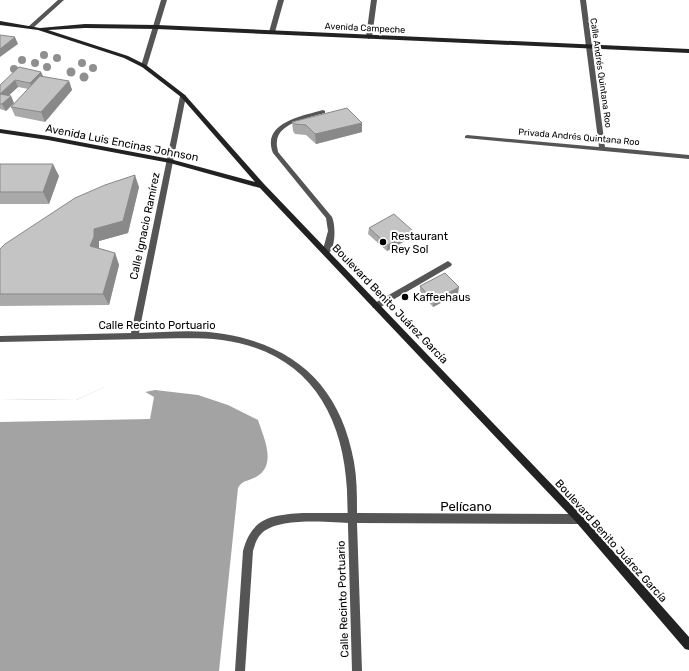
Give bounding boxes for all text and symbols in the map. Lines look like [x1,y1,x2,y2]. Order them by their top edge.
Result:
street label: Calle Andrés Quintana Roo [588,17,614,129]
street label: Avenida Campeche [324,21,406,35]
street label: Avenida Luis Encinas Johnson [44,122,200,164]
street label: Privada Andrés Quintana Roo [518,127,640,147]
street label: Calle Ignacio Ramírez [127,171,163,281]
place label: Restaurant Rey Sol [391,230,449,256]
marker: Restaurant Rey Sol [378,237,388,247]
street label: Boulevard Benito Juárez García [329,242,451,366]
place label: Kaffeehaus [413,291,471,304]
marker: Kaffeehaus [400,292,410,302]
street label: Calle Recinto Portuario [98,319,216,332]
street label: Boulevard Benito Juárez García [552,477,670,605]
street label: Pelícano [440,499,492,514]
street label: Calle Recinto Portuario [334,540,352,658]

